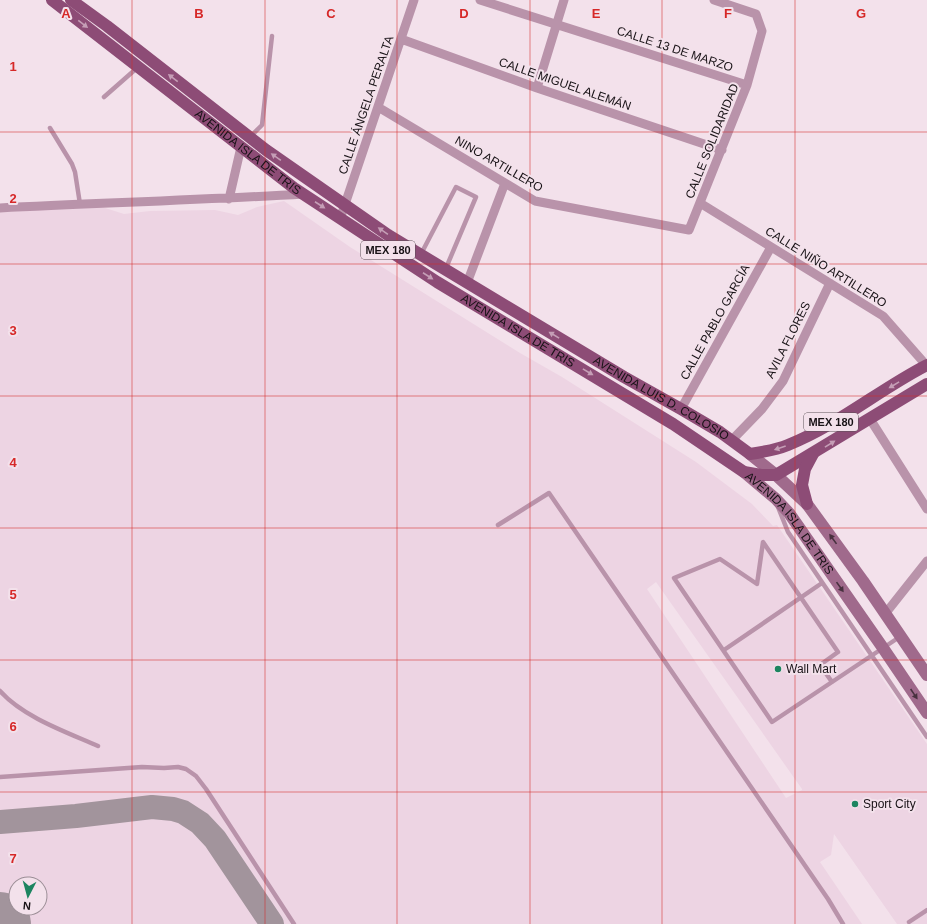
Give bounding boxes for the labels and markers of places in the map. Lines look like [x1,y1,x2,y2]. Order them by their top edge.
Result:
place label: Wall Mart [786,662,837,676]
marker: Wall Mart [773,664,783,674]
place label: Sport City [863,797,916,811]
marker: Sport City [850,799,860,809]

